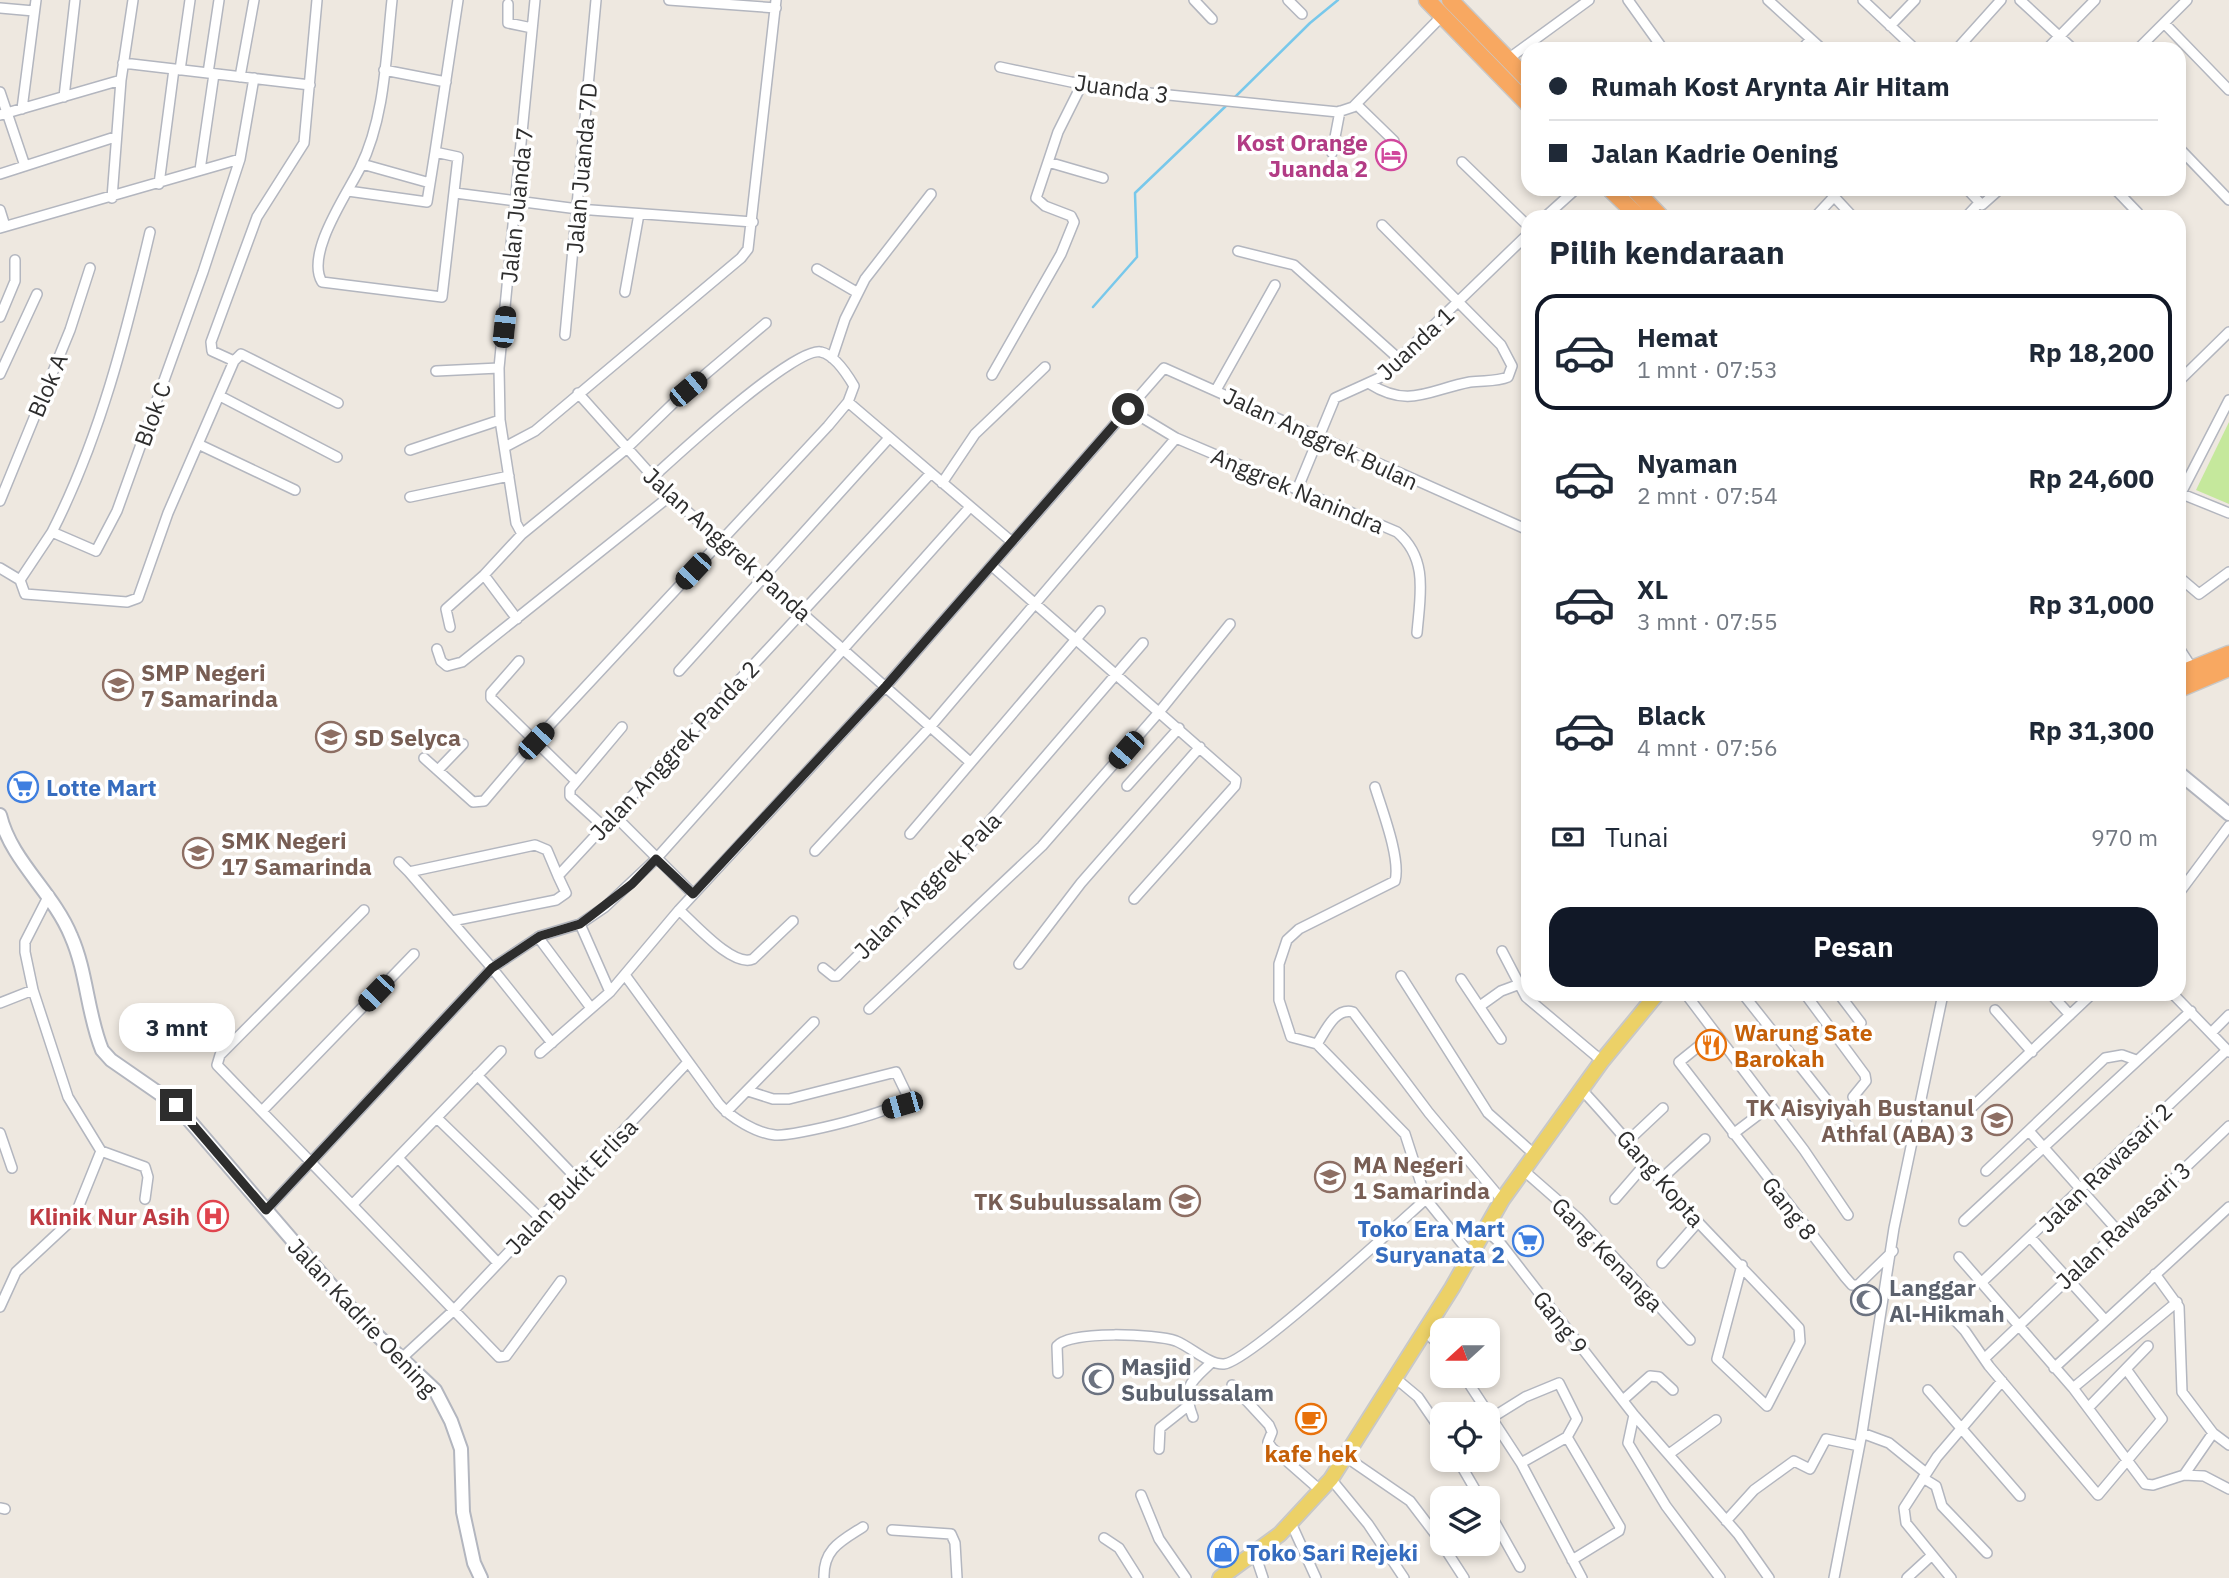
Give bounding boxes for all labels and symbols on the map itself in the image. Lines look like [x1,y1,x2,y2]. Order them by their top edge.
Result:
street label: Juanda 3 [1073,67,1171,109]
street label: Jalan Juanda 7D [559,81,603,255]
street label: Jalan Juanda 7 [493,126,539,284]
place label: Kost Orange Juanda 2 [1236,127,1368,183]
hotel icon: Kost Orange Juanda 2 [1374,138,1408,172]
street label: Juanda 1 [1370,300,1460,386]
car [492,305,517,349]
street label: Blok A [20,348,74,421]
car [666,367,711,411]
street label: Blok C [127,378,177,450]
street label: Jalan Anggrek Bulan [1219,380,1423,496]
route start [1112,393,1144,425]
street label: Anggrek Nanindra [1207,440,1389,540]
street label: Jalan Anggrek Panda [638,460,818,628]
car [671,548,716,594]
street label: Jalan Anggrek Panda 2 [583,654,765,846]
place label: SMP Negeri 7 Samarinda [141,657,278,713]
school or university icon: SMP Negeri 7 Samarinda [101,668,135,702]
car [514,718,559,764]
school or university icon: SD Selyca [314,720,348,754]
place label: SD Selyca [354,722,461,752]
car [1105,727,1148,773]
supermarket icon: Lotte Mart [6,770,40,804]
place label: Lotte Mart [46,772,157,802]
street label: Jalan Anggrek Pala [847,805,1007,965]
place label: SMK Negeri 17 Samarinda [221,825,372,881]
school or university icon: SMK Negeri 17 Samarinda [181,836,215,870]
car [354,971,399,1015]
callout: 3 mnt [118,1004,234,1052]
place label: Warung Sate Barokah [1734,1017,1873,1073]
restaurant icon: Warung Sate Barokah [1694,1028,1728,1062]
route end [160,1089,192,1121]
car [879,1089,926,1121]
place label: TK Aisyiyah Bustanul Athfal (ABA) 3 [1746,1092,1974,1148]
street label: Jalan Rawasari 2 [2032,1096,2178,1238]
school or university icon: TK Aisyiyah Bustanul Athfal (ABA) 3 [1980,1103,2014,1137]
street label: Jalan Bukit Erlisa [498,1112,644,1260]
street label: Gang Kopta [1611,1123,1711,1233]
place label: MA Negeri 1 Samarinda [1353,1149,1490,1205]
street label: Jalan Rawasari 3 [2049,1155,2197,1295]
school or university icon: MA Negeri 1 Samarinda [1313,1160,1347,1194]
street label: Gang 8 [1756,1170,1824,1246]
school or university icon: TK Subulussalam [1168,1184,1202,1218]
place label: TK Subulussalam [974,1186,1162,1216]
street label: Gang Kenanga [1546,1190,1670,1318]
hospital icon: Klinik Nur Asih [196,1199,230,1233]
place label: Klinik Nur Asih [29,1201,190,1231]
place label: Toko Era Mart Suryanata 2 [1357,1213,1505,1269]
supermarket icon: Toko Era Mart Suryanata 2 [1511,1224,1545,1258]
street label: Jalan Kadrie Oening [282,1231,444,1403]
place label: Langgar Al-Hikmah [1889,1272,2005,1328]
mosque icon: Langgar Al-Hikmah [1849,1283,1883,1317]
street label: Gang 9 [1527,1284,1595,1360]
north arrow [1430,1318,1500,1388]
place label: Masjid Subulussalam [1121,1351,1274,1407]
mosque icon: Masjid Subulussalam [1081,1362,1115,1396]
cafe icon: kafe hek [1294,1402,1328,1436]
place label: kafe hek [1265,1438,1358,1468]
shop icon: Toko Sari Rejeki [1206,1535,1240,1569]
place label: Toko Sari Rejeki [1246,1537,1418,1567]

